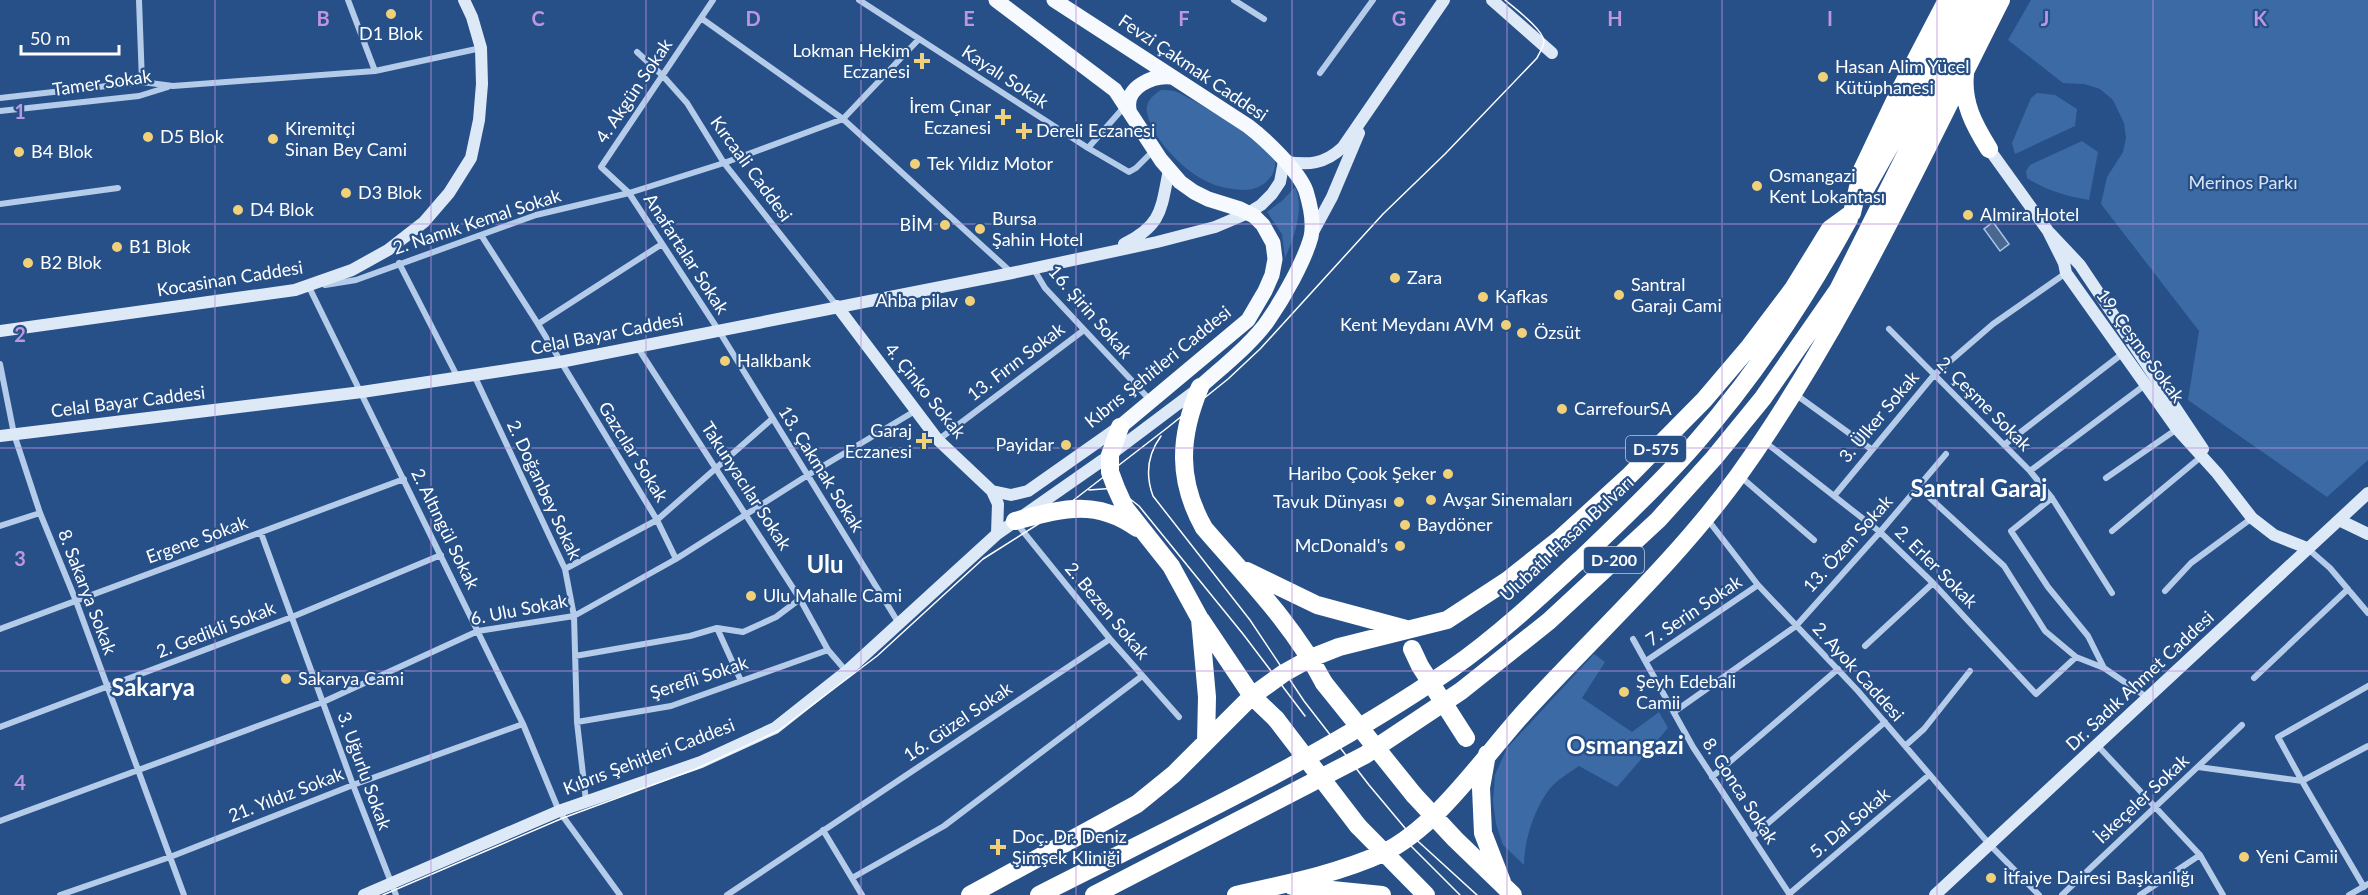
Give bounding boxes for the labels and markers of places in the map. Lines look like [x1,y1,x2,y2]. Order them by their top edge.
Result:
marker: D1 Blok [384,7,398,21]
place label: D1 Blok [359,22,424,44]
place label: Lokman Hekim Eczanesi [792,39,910,82]
marker: Lokman Hekim Eczanesi [915,54,929,68]
place label: Hasan Alim Yücel Kütüphanesi [1835,55,1970,98]
marker: Hasan Alim Yücel Kütüphanesi [1816,70,1830,84]
place label: İrem Çınar Eczanesi [909,95,991,138]
marker: İrem Çınar Eczanesi [996,110,1010,124]
place label: Kiremitçi Sinan Bey Cami [285,117,407,160]
place label: Dereli Eczanesi [1036,119,1155,141]
marker: Dereli Eczanesi [1017,124,1031,138]
place label: D5 Blok [160,125,225,147]
marker: D5 Blok [141,130,155,144]
marker: Kiremitçi Sinan Bey Cami [266,132,280,146]
place label: B4 Blok [31,140,94,162]
marker: B4 Blok [12,145,26,159]
place label: Tek Yıldız Motor [927,152,1054,174]
marker: Tek Yıldız Motor [908,157,922,171]
place label: Osmangazi Kent Lokantası [1769,164,1885,207]
marker: Osmangazi Kent Lokantası [1750,179,1764,193]
place label: D3 Blok [358,181,423,203]
marker: D3 Blok [339,186,353,200]
place label: D4 Blok [250,198,315,220]
marker: D4 Blok [231,203,245,217]
place label: Almira Hotel [1980,203,2079,225]
place label: Bursa Şahin Hotel [992,207,1083,250]
marker: Almira Hotel [1961,208,1975,222]
place label: BİM [900,213,933,235]
marker: BİM [938,218,952,232]
marker: Bursa Şahin Hotel [973,222,987,236]
place label: B1 Blok [129,235,192,257]
marker: B1 Blok [110,240,124,254]
place label: B2 Blok [40,251,103,273]
marker: B2 Blok [21,256,35,270]
place label: Zara [1407,266,1442,288]
marker: Zara [1388,271,1402,285]
place label: Santral Garajı Cami [1631,273,1722,316]
place label: Kafkas [1495,285,1548,307]
marker: Santral Garajı Cami [1612,288,1626,302]
place label: Ahba pilav [875,289,959,311]
marker: Kafkas [1476,290,1490,304]
marker: Ahba pilav [963,294,977,308]
place label: Kent Meydanı AVM [1340,313,1494,335]
marker: Kent Meydanı AVM [1499,318,1513,332]
place label: Özsüt [1534,321,1581,343]
marker: Özsüt [1515,326,1529,340]
place label: Halkbank [737,349,812,371]
marker: Halkbank [718,354,732,368]
place label: CarrefourSA [1574,397,1672,419]
marker: CarrefourSA [1555,402,1569,416]
place label: Garaj Eczanesi [845,419,912,462]
place label: Payidar [996,433,1054,455]
marker: Garaj Eczanesi [917,434,931,448]
marker: Payidar [1059,438,1073,452]
place label: Haribo Çook Şeker [1288,462,1436,484]
marker: Haribo Çook Şeker [1441,467,1455,481]
place label: Avşar Sinemaları [1443,488,1572,510]
place label: Tavuk Dünyası [1273,490,1387,512]
marker: Avşar Sinemaları [1424,493,1438,507]
marker: Tavuk Dünyası [1392,495,1406,509]
place label: Baydöner [1417,513,1493,535]
marker: Baydöner [1398,518,1412,532]
place label: McDonald's [1295,534,1388,556]
marker: McDonald's [1393,539,1407,553]
place label: Ulu Mahalle Cami [763,584,902,606]
marker: Ulu Mahalle Cami [744,589,758,603]
place label: Sakarya Cami [298,667,404,689]
place label: Şeyh Edebali Camii [1636,670,1736,713]
marker: Sakarya Cami [279,672,293,686]
marker: Şeyh Edebali Camii [1617,685,1631,699]
place label: Doç. Dr. Deniz Şimşek Kliniği [1012,825,1127,868]
marker: Doç. Dr. Deniz Şimşek Kliniği [989,838,1007,856]
place label: Yeni Camii [2256,845,2338,867]
marker: Yeni Camii [2237,850,2251,864]
place label: İtfaiye Dairesi Başkanlığı [2003,866,2194,888]
marker: İtfaiye Dairesi Başkanlığı [1984,871,1998,885]

